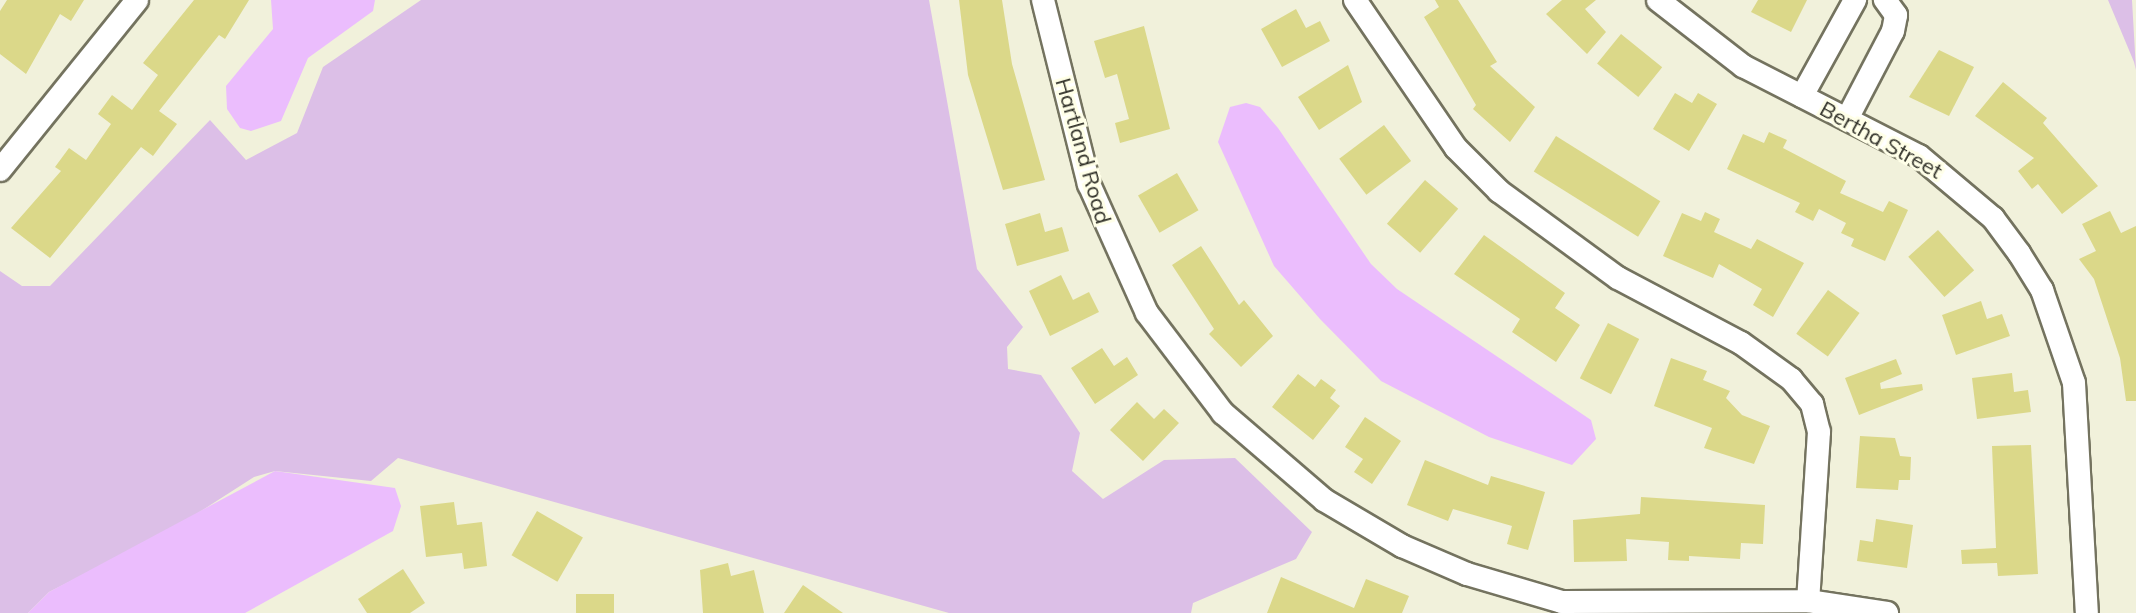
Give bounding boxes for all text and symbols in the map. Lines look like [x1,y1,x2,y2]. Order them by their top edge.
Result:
street label: Hartland Road [1050,75,1116,227]
street label: Bertha Street [1815,96,1947,184]

